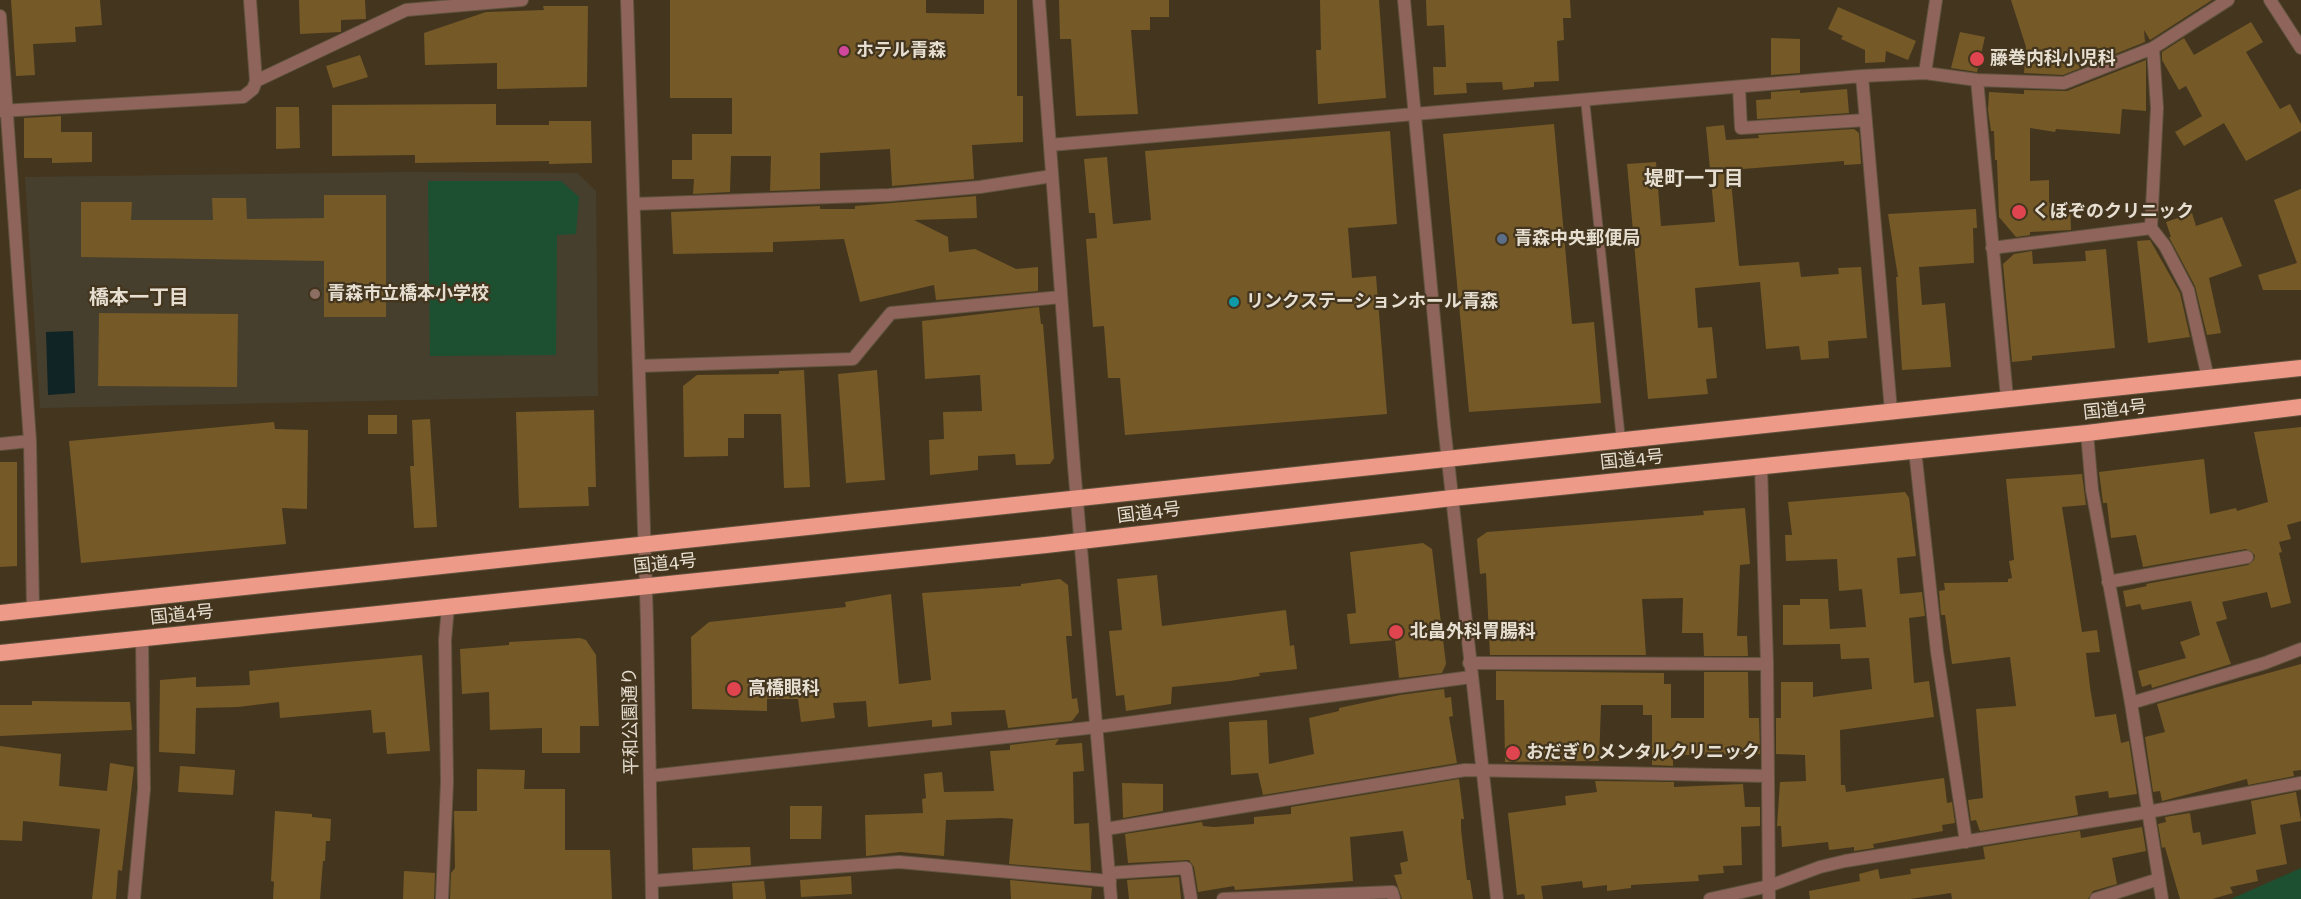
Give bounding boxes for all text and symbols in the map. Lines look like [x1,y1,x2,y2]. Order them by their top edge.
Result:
place label: ホテル青森 [856,40,946,62]
marker: ホテル青森 [837,44,851,58]
place label: 藤巻内科小児科 [1990,48,2116,70]
marker: 藤巻内科小児科 [1968,50,1986,68]
district label: 堤町一丁目 [1644,167,1744,191]
place label: くぼぞのクリニック [2032,201,2194,223]
marker: くぼぞのクリニック [2010,203,2028,221]
place label: 青森中央郵便局 [1514,228,1640,250]
marker: 青森中央郵便局 [1495,232,1509,246]
place label: 青森市立橋本小学校 [327,283,489,305]
district label: 橋本一丁目 [89,286,189,310]
marker: 青森市立橋本小学校 [308,287,322,301]
place label: リンクステーションホール青森 [1246,291,1498,313]
marker: リンクステーションホール青森 [1227,295,1241,309]
street label: 国道4号 [2082,396,2148,424]
street label: 国道4号 [1599,446,1665,474]
street label: 国道4号 [1116,498,1182,528]
street label: 国道4号 [632,550,698,578]
street label: 国道4号 [149,601,215,629]
place label: 北畠外科胃腸科 [1410,621,1536,643]
marker: 北畠外科胃腸科 [1387,623,1405,641]
street label: 平和公園通り [619,667,643,775]
place label: 高橋眼科 [748,678,820,700]
marker: 高橋眼科 [725,680,743,698]
place label: おだぎりメンタルクリニック [1526,742,1760,764]
marker: おだぎりメンタルクリニック [1504,744,1522,762]

